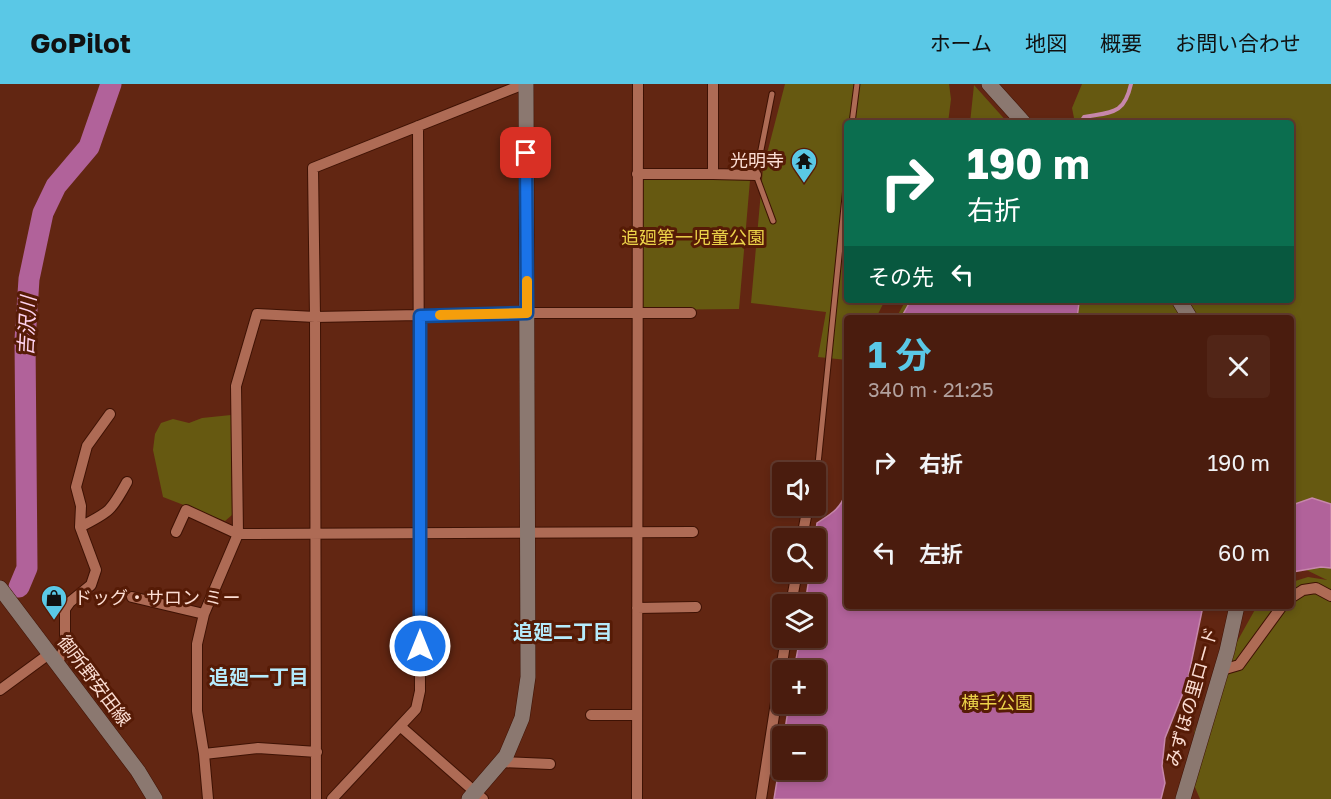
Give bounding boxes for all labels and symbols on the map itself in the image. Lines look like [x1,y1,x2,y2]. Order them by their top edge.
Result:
pin [500,127,551,178]
temple icon: 光明寺 [789,146,819,184]
place label: 光明寺 [730,149,784,171]
park label: 追廻第一児童公園 [621,226,765,248]
water label: 吉沢川 [12,293,40,357]
shop icon: ドッグ・サロン ミー [39,583,69,621]
place label: ドッグ・サロン ミー [74,586,241,608]
position arrow [388,614,452,678]
district label: 追廻二丁目 [513,619,613,643]
street label: みずほの里ロード [1161,624,1221,769]
street label: 御所野安田線 [54,631,136,730]
district label: 追廻一丁目 [209,664,309,688]
park label: 横手公園 [961,691,1033,713]

